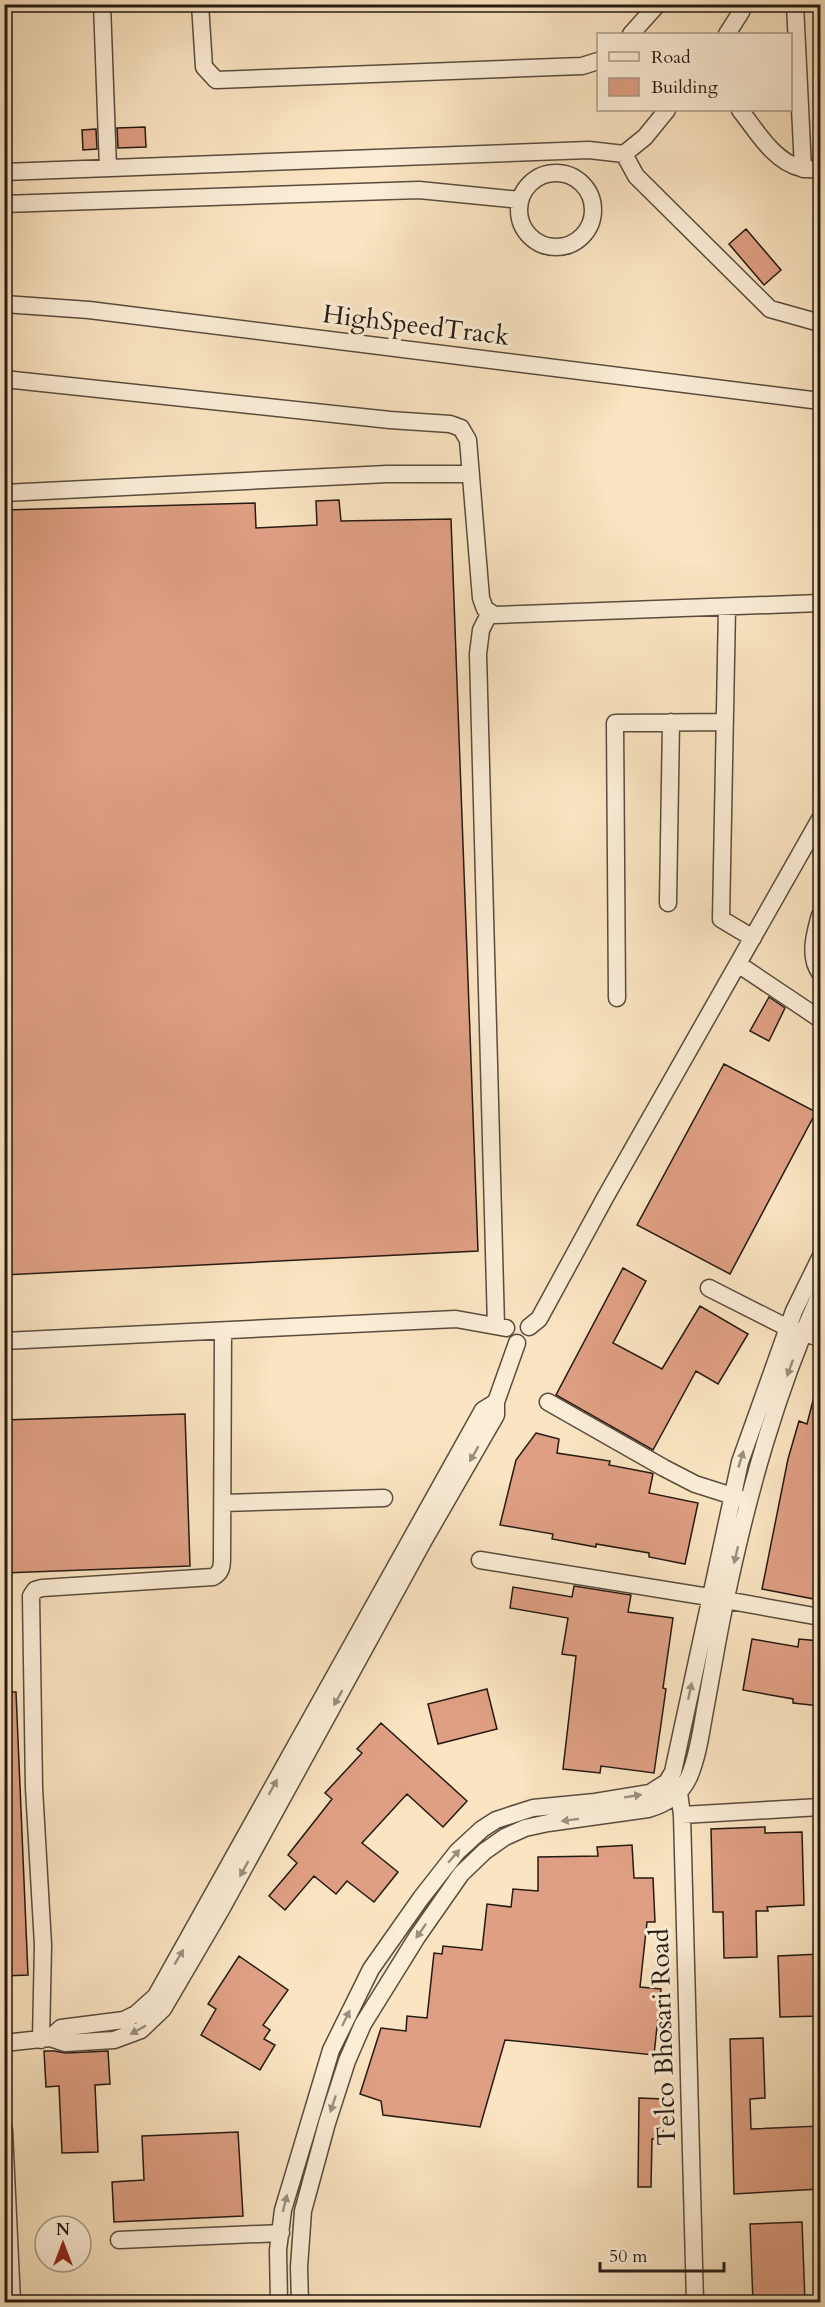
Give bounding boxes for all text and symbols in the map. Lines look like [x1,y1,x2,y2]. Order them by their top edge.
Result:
legend [597,33,792,111]
text: Road [651,45,691,70]
text: Building [651,75,719,100]
street label: HighSpeedTrack [321,296,511,354]
one-way arrow [785,1359,795,1377]
one-way arrow [468,1446,479,1462]
one-way arrow [737,1450,746,1468]
one-way arrow [730,1545,740,1564]
one-way arrow [686,1681,695,1700]
one-way arrow [333,1690,343,1707]
one-way arrow [268,1779,279,1795]
one-way arrow [623,1791,642,1800]
one-way arrow [560,1815,579,1824]
one-way arrow [447,1849,460,1864]
one-way arrow [239,1861,249,1878]
one-way arrow [415,1923,427,1939]
street label: Telco Bhosari Road [642,1928,684,2146]
one-way arrow [173,1949,184,1965]
one-way arrow [341,2009,350,2026]
one-way arrow [129,2025,146,2035]
one-way arrow [328,2095,337,2113]
one-way arrow [281,2193,291,2212]
north arrow [33,2214,93,2274]
text: N [56,2219,70,2241]
scale bar [600,2235,724,2273]
text: 50 m [609,2244,648,2269]

